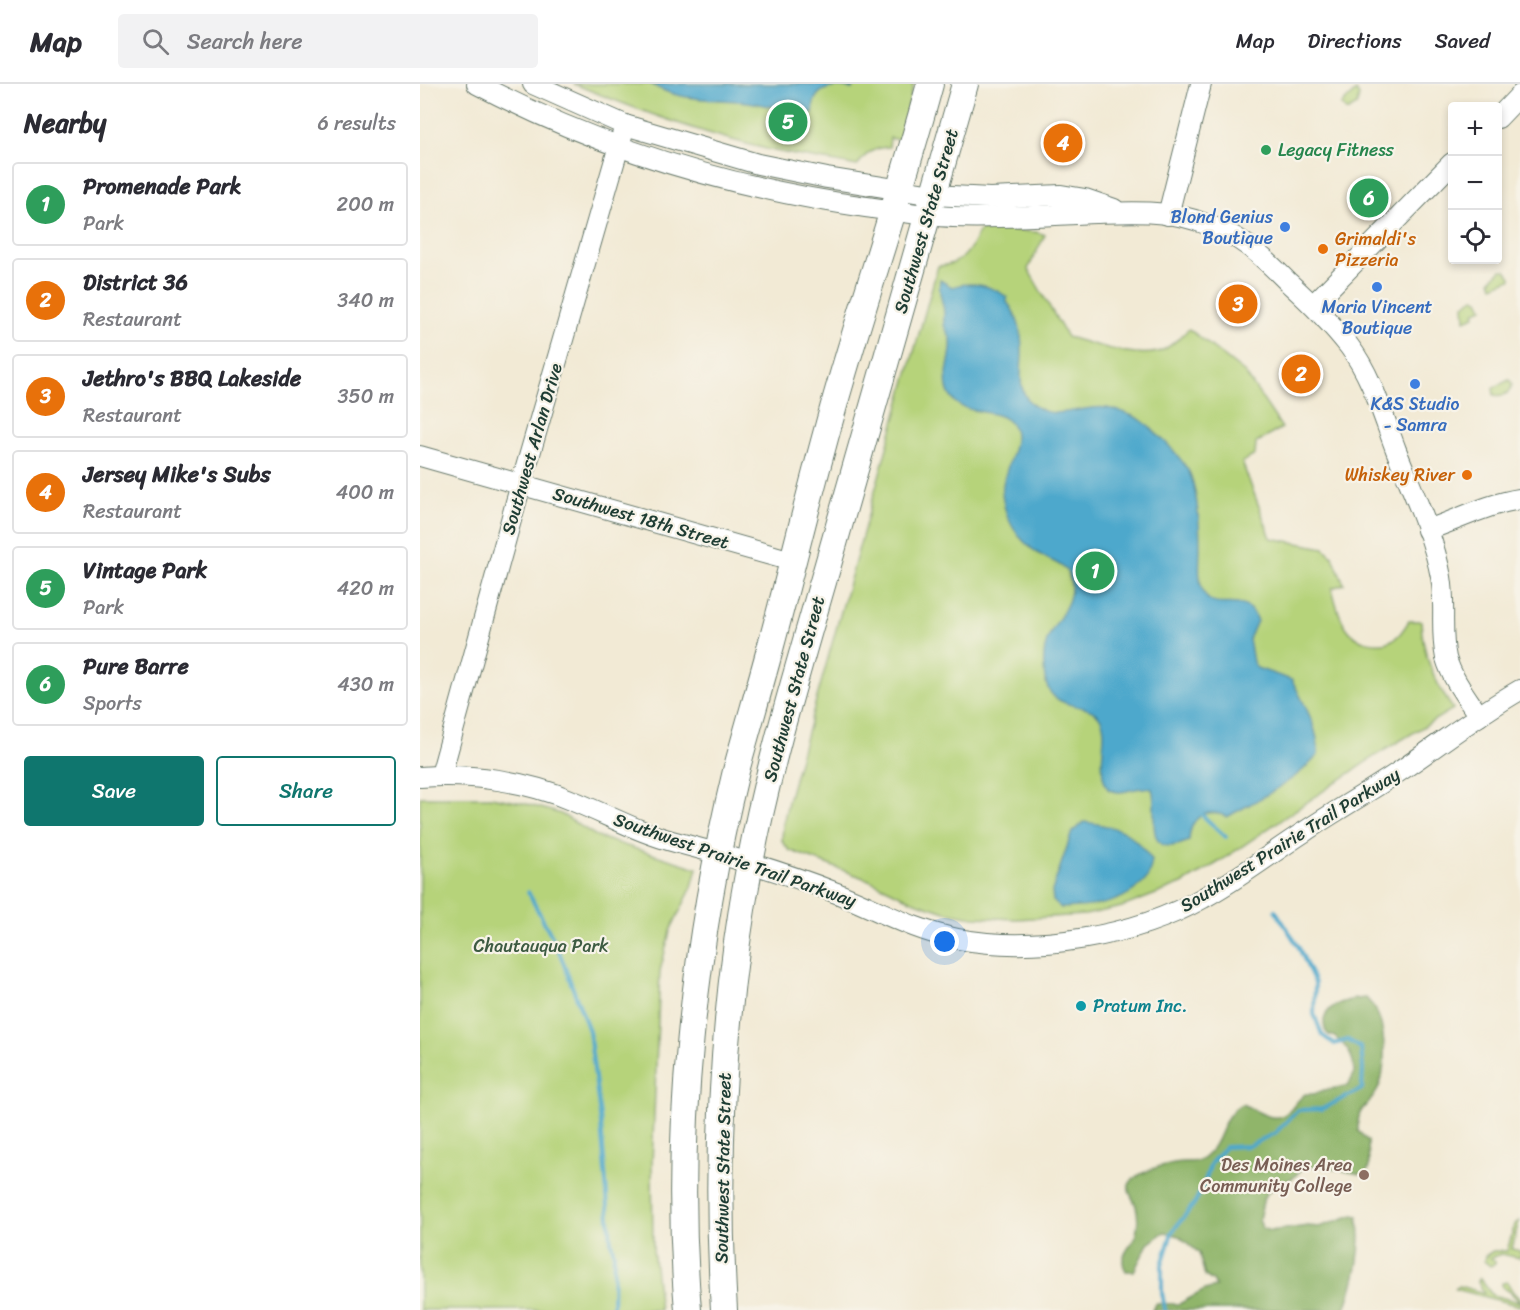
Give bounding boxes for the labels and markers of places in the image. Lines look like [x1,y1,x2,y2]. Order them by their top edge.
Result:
pin: 5 [768,99,808,144]
pin: 4 [1044,120,1082,166]
place label: Legacy Fitness [1278,134,1395,166]
marker: Legacy Fitness [1259,143,1273,157]
pin: 6 [1350,176,1388,220]
place label: Blond Genius Boutique [1170,201,1274,254]
marker: Blond Genius Boutique [1278,220,1292,234]
place label: Grimaldi's Pizzeria [1335,223,1417,276]
marker: Grimaldi's Pizzeria [1316,242,1330,256]
marker: Maria Vincent Boutique [1370,280,1384,294]
pin: 3 [1218,282,1258,326]
place label: Maria Vincent Boutique [1322,291,1433,344]
pin: 2 [1282,352,1320,396]
marker: K&S Studio - Samra [1408,377,1422,391]
place label: K&S Studio - Samra [1371,388,1459,441]
place label: Whiskey River [1345,459,1457,491]
marker: Whiskey River [1460,468,1474,482]
pin: 1 [1076,548,1114,594]
place label: Pratum Inc. [1093,990,1188,1022]
marker: Pratum Inc. [1074,999,1088,1013]
place label: Des Moines Area Community College [1200,1149,1352,1202]
marker: Des Moines Area Community College [1357,1168,1371,1182]

